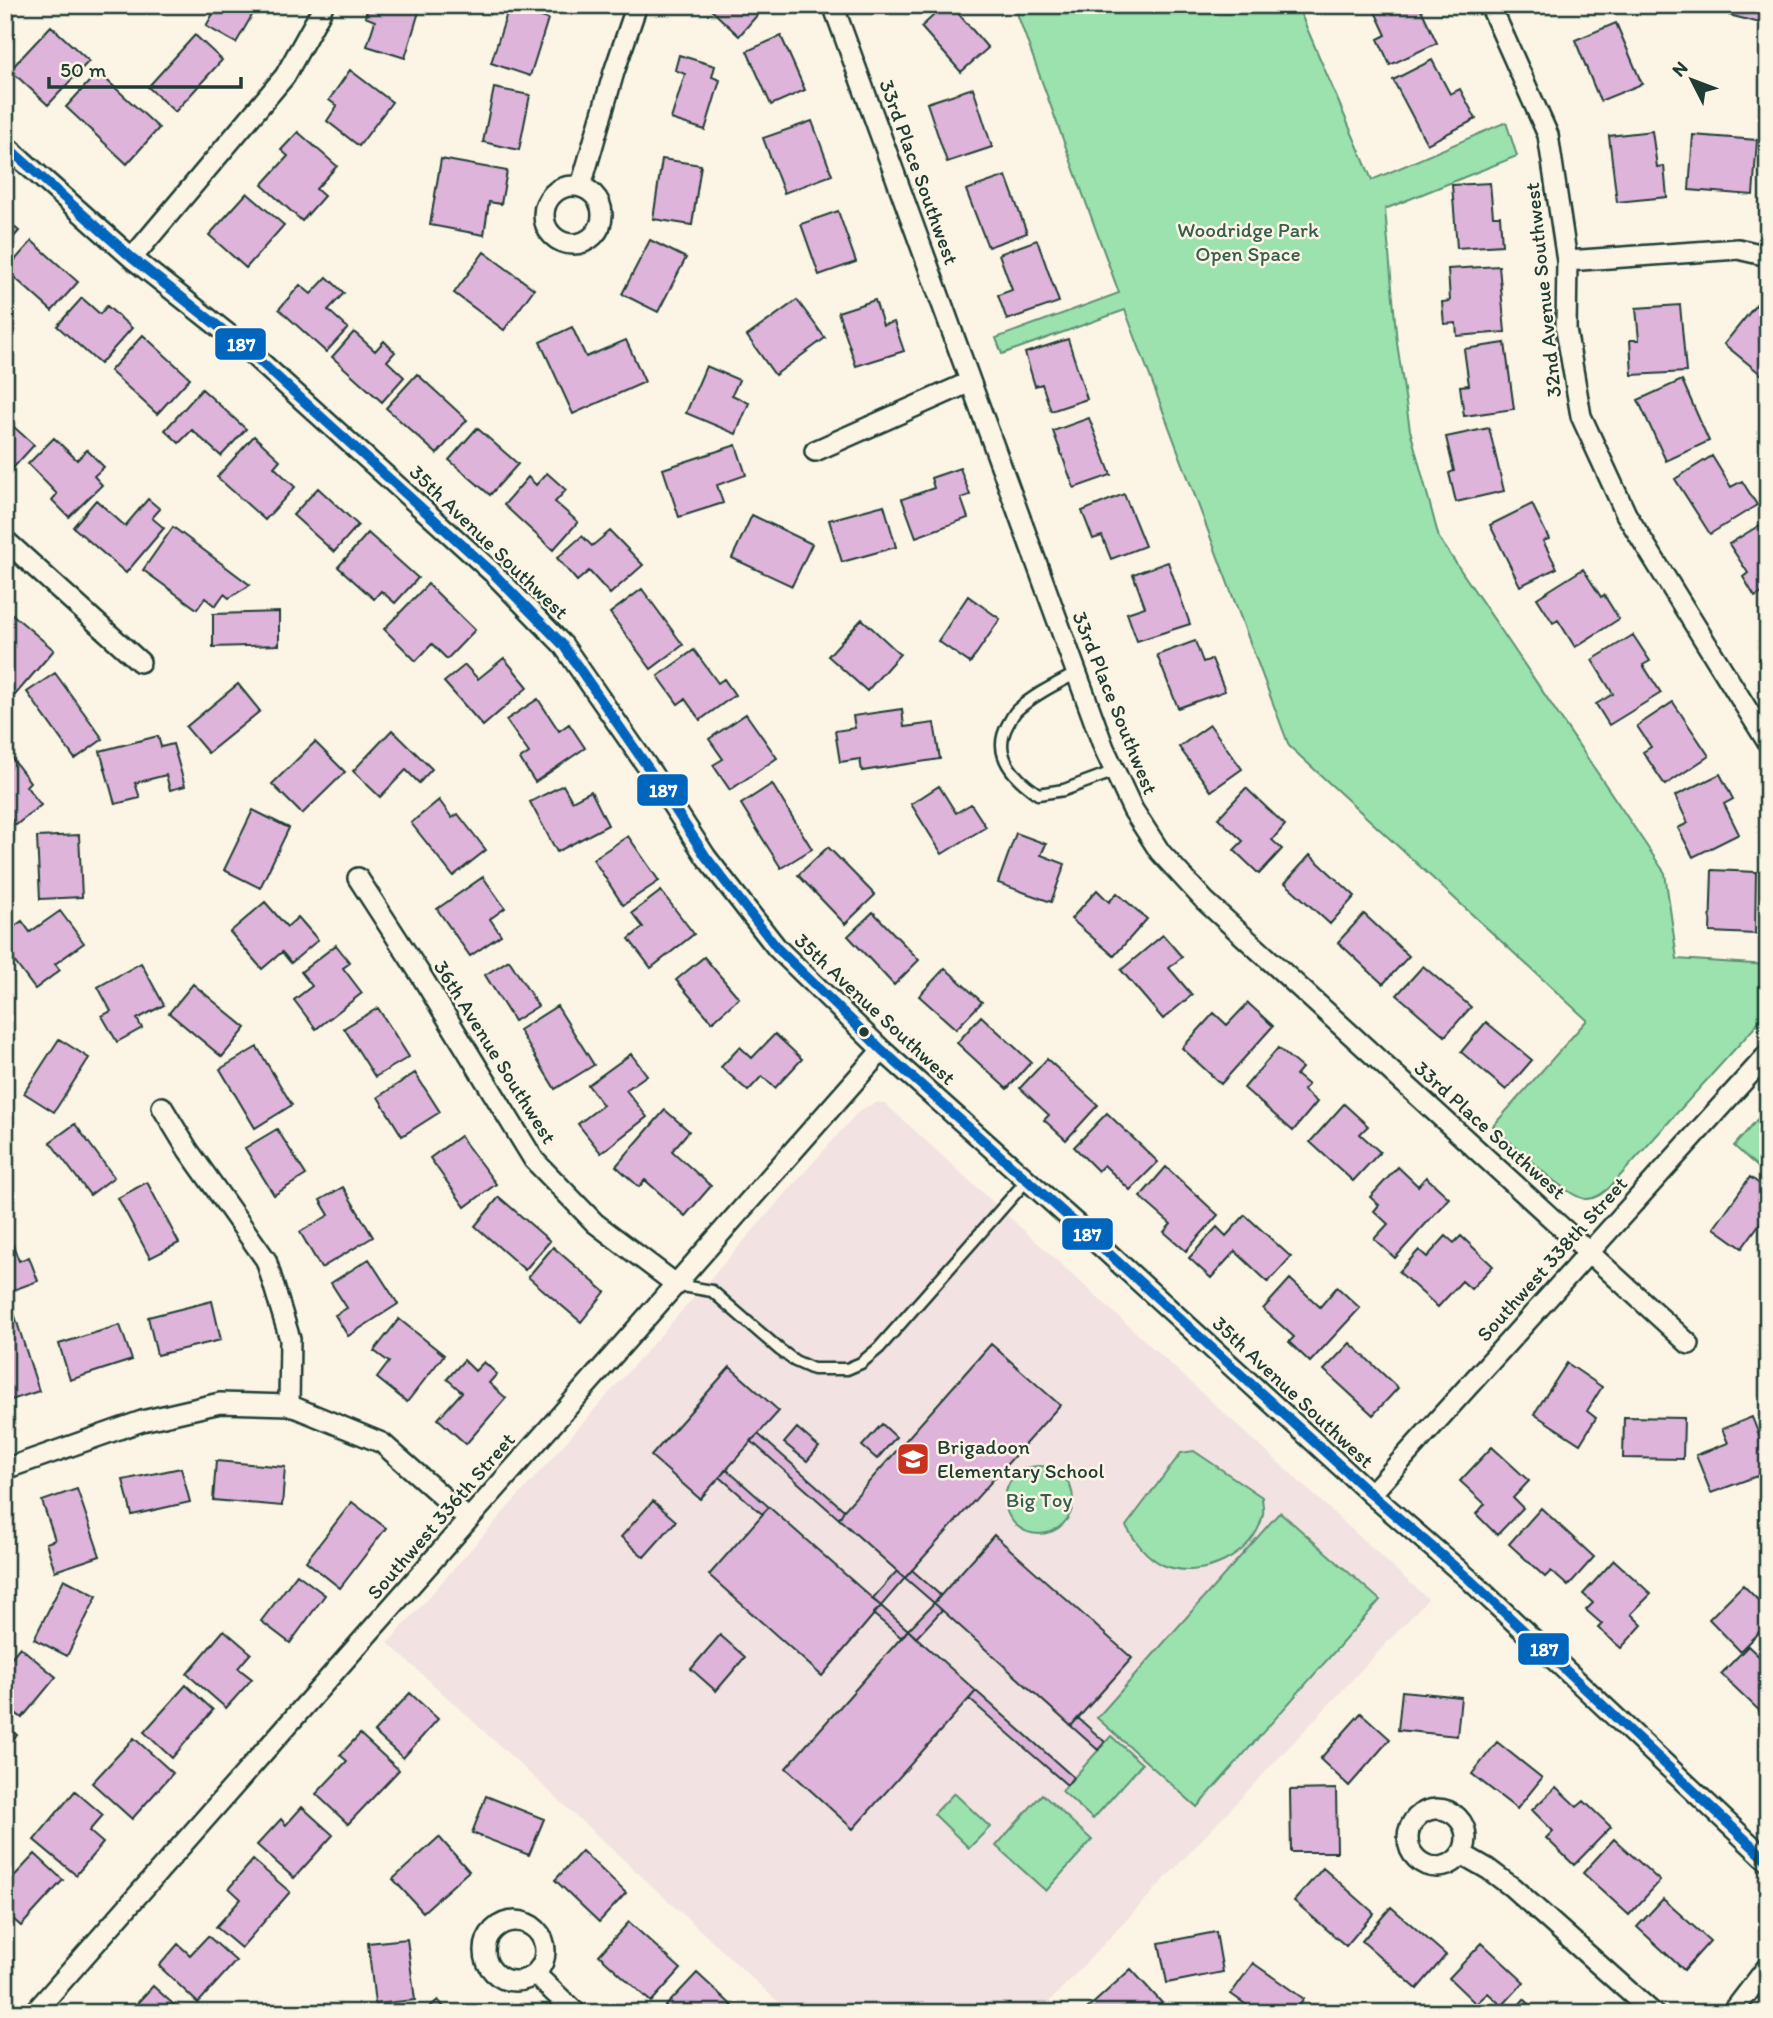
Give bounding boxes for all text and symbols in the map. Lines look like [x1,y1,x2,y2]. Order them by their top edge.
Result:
scale bar [49,46,242,90]
north arrow [1658,46,1728,116]
text: N [1667,56,1693,81]
text: 50 m [60,57,107,82]
street label: 33rd Place Southwest [874,76,965,268]
street label: 32nd Avenue Southwest [1519,181,1566,399]
park label: Woodridge Park Open Space [1177,217,1319,266]
line badge: 187 [214,327,267,361]
text: 187 [227,333,256,356]
street label: 35th Avenue Southwest [405,459,574,624]
street label: 33rd Place Southwest [1067,608,1164,798]
line badge: 187 [636,773,689,807]
text: 187 [649,779,678,802]
street label: 35th Avenue Southwest [789,927,961,1090]
street label: 36th Avenue Southwest [429,955,562,1148]
unlabelled marker [857,1025,871,1039]
street label: 33rd Place Southwest [1409,1055,1571,1204]
street label: Southwest 338th Street [1471,1171,1632,1346]
line badge: 187 [1061,1217,1114,1251]
text: 187 [1073,1223,1102,1246]
street label: 35th Avenue Southwest [1207,1310,1379,1473]
street label: Southwest 336th Street [361,1427,520,1604]
place label: Brigadoon Elementary School [937,1434,1105,1483]
school or university icon: Brigadoon Elementary School [894,1440,932,1478]
park label: Big Toy [1006,1487,1073,1512]
line badge: 187 [1517,1632,1570,1666]
text: 187 [1530,1638,1559,1661]

